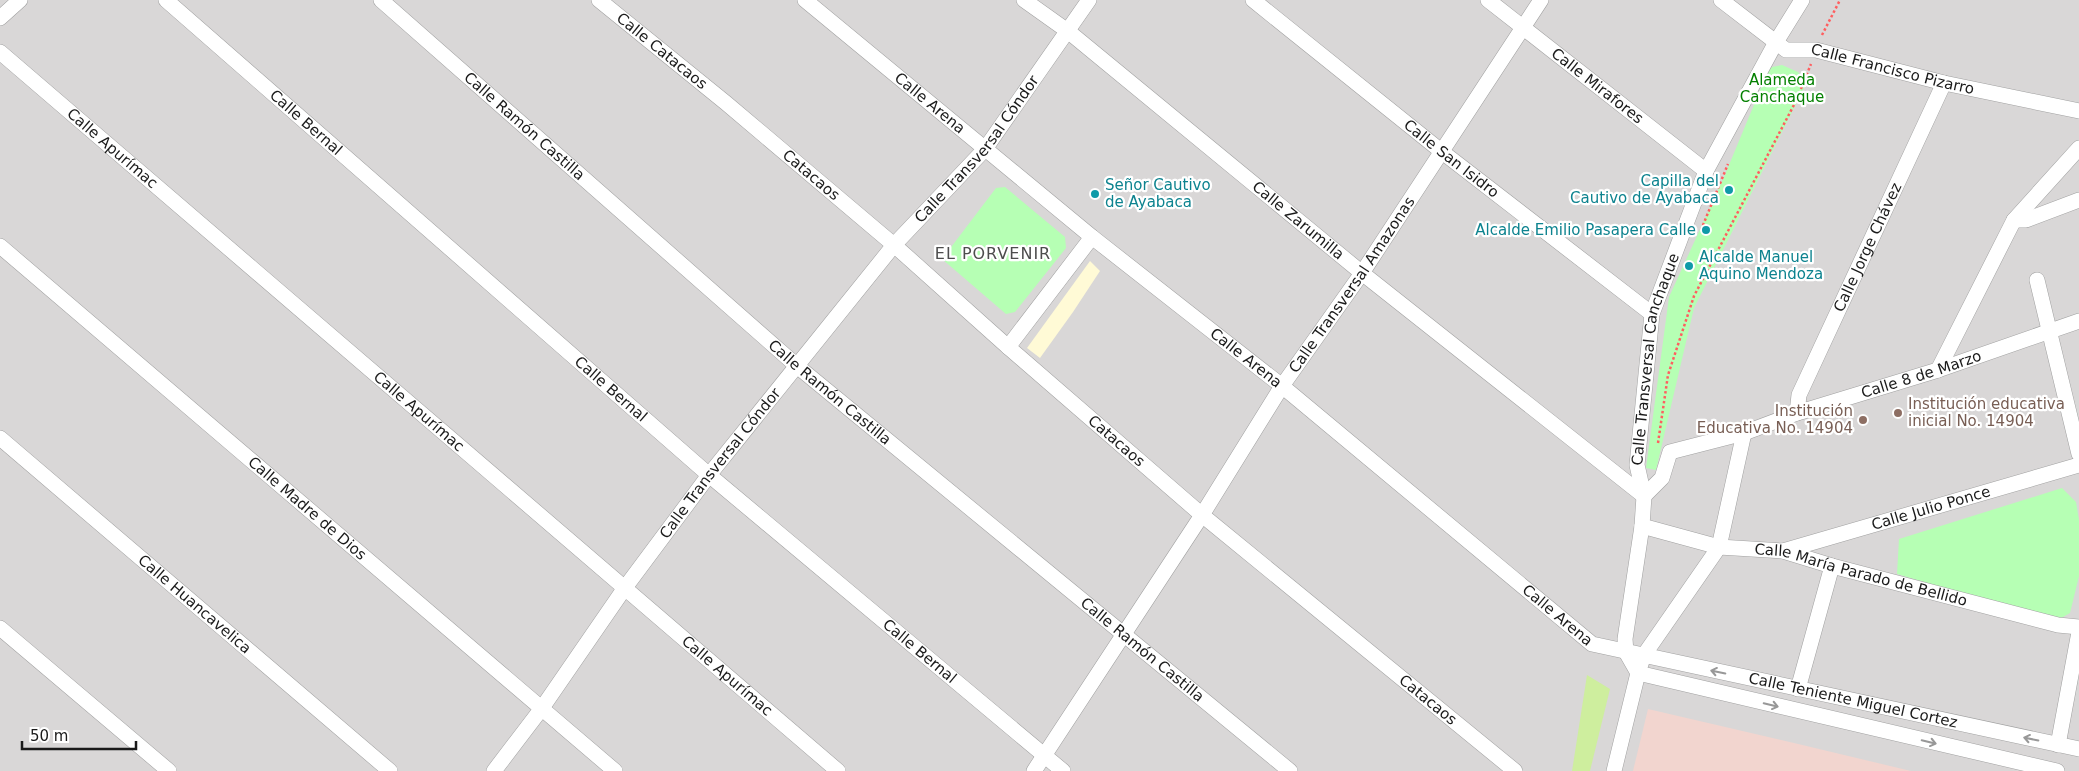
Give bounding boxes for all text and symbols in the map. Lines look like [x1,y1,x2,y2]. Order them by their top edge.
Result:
street label: Calle Catacaos [613,9,711,93]
street label: Calle Francisco Pizarro [1809,40,1976,98]
street label: Calle Mirafores [1548,44,1647,128]
street label: Calle Ramón Castilla [460,68,588,184]
street label: Calle Arena [891,69,969,138]
street label: Calle Transversal Cóndor [911,71,1043,227]
park label: Alameda Canchaque [1740,71,1824,106]
street label: Calle Bernal [266,86,346,159]
street label: Calle Apurímac [63,104,161,192]
street label: Calle San Isidro [1400,116,1503,201]
street label: Catacaos [779,146,844,204]
place label: Capilla del Cautivo de Ayabaca [1570,172,1719,207]
place label: Señor Cautivo de Ayabaca [1105,176,1211,211]
street label: Calle Zarumilla [1249,178,1348,264]
street label: Calle Jorge Chávez [1830,180,1905,315]
marker: Capilla del Cautivo de Ayabaca [1723,184,1735,196]
marker: Señor Cautivo de Ayabaca [1089,188,1101,200]
street label: Calle Transversal Amazonas [1285,193,1419,376]
place label: Alcalde Emilio Pasapera Calle [1475,221,1696,239]
marker: Alcalde Emilio Pasapera Calle [1700,224,1712,236]
district label: EL PORVENIR [935,244,1051,263]
place label: Alcalde Manuel Aquino Mendoza [1699,248,1823,283]
street label: Calle Transversal Canchaque [1628,251,1683,466]
marker: Alcalde Manuel Aquino Mendoza [1683,260,1695,272]
street label: Calle Arena [1207,324,1286,391]
street label: Calle Ramón Castilla [764,336,895,449]
street label: Calle 8 de Marzo [1859,347,1984,402]
street label: Calle Bernal [571,353,651,426]
street label: Calle Apurímac [370,368,468,455]
street label: Calle Transversal Cóndor [656,384,785,542]
place label: Institución educativa inicial No. 14904 [1908,395,2065,430]
place label: Institución Educativa No. 14904 [1697,402,1853,437]
marker: Institución educativa inicial No. 14904 [1892,407,1904,419]
street label: Catacaos [1084,411,1149,471]
marker: Institución Educativa No. 14904 [1857,414,1869,426]
street label: Calle Madre de Dios [244,453,370,564]
street label: Calle Julio Ponce [1869,482,1992,534]
street label: Calle María Parado de Bellido [1754,540,1969,610]
street label: Calle Huancavelica [134,551,255,657]
street label: Calle Arena [1519,581,1596,650]
street label: Calle Ramón Castilla [1077,594,1208,706]
street label: Calle Bernal [879,615,960,687]
street label: Calle Apurímac [678,632,776,720]
one-way arrow [1711,667,1727,676]
street label: Calle Teniente Miguel Cortez [1747,669,1959,732]
street label: Catacaos [1395,671,1461,729]
one-way arrow [1762,701,1778,710]
scale bar [22,718,136,750]
text: 50 m [30,727,68,745]
one-way arrow [2024,734,2040,743]
one-way arrow [1921,738,1937,747]

